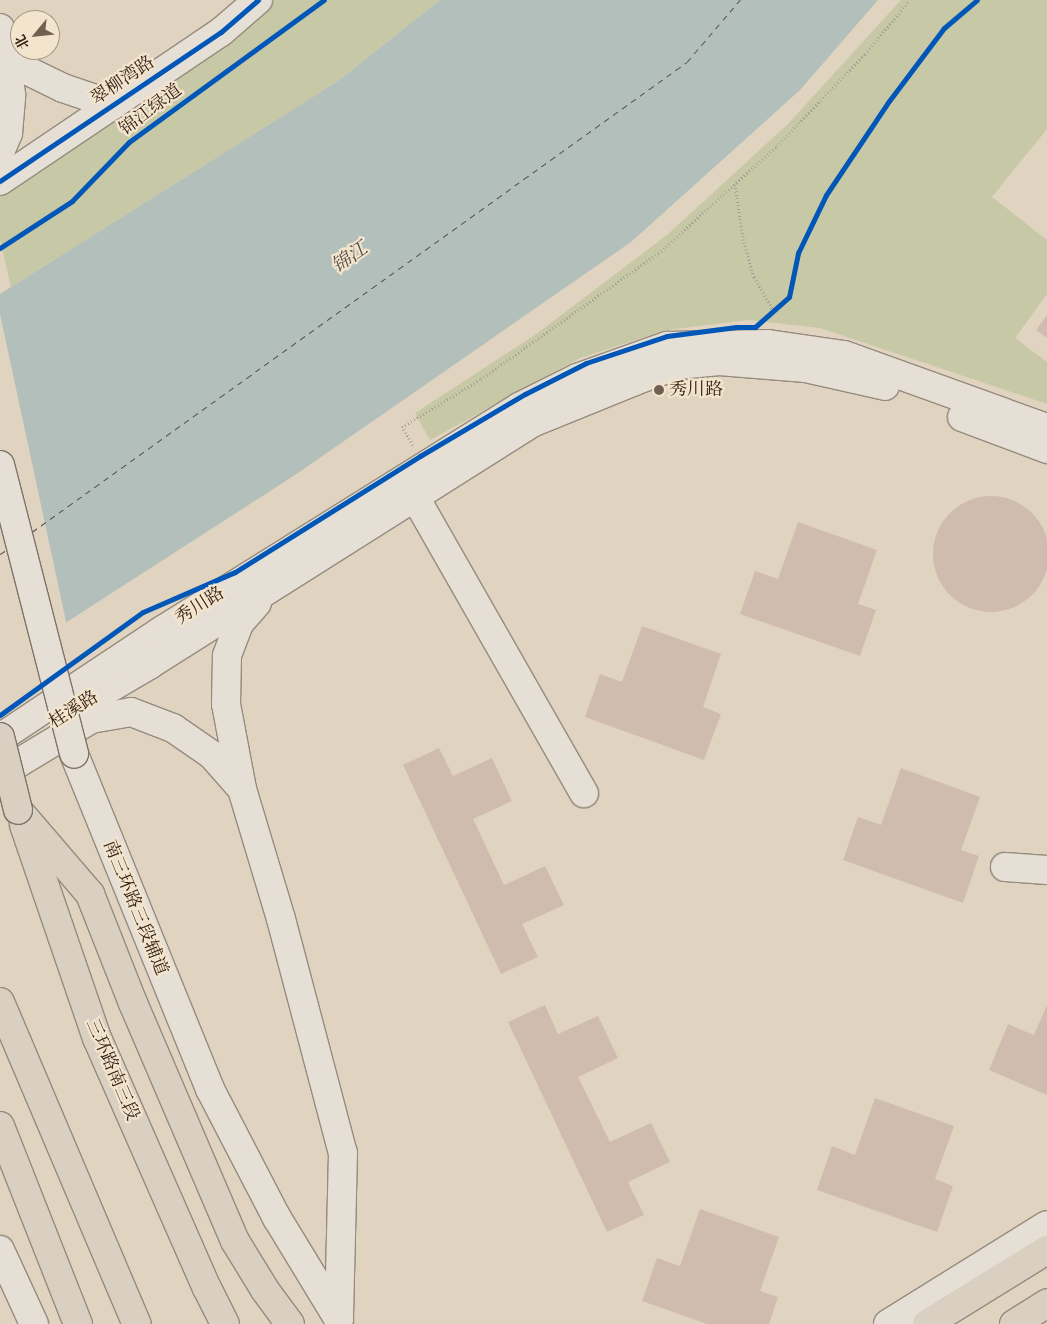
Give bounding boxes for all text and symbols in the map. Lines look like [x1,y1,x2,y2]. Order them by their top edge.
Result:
north arrow [10,10,60,60]
text: 北 [11,32,33,52]
street label: 翠柳湾路 [87,52,159,110]
street label: 锦江绿道 [116,80,186,140]
water label: 锦江 [328,238,372,278]
place label: 秀川路 [669,379,723,401]
marker: 秀川路 [653,384,665,396]
street label: 秀川路 [171,583,229,629]
street label: 桂溪路 [45,687,103,733]
street label: 南三环路三段辅道 [98,837,172,979]
street label: 三环路南三段 [81,1016,143,1124]

